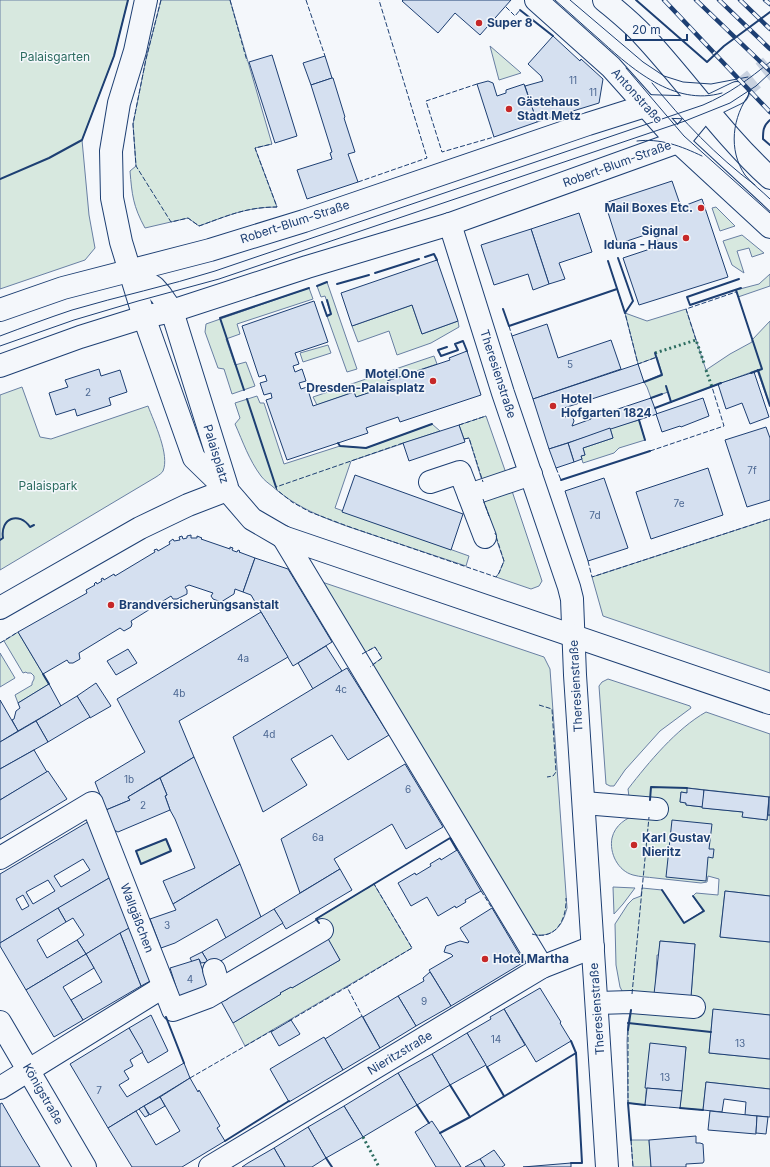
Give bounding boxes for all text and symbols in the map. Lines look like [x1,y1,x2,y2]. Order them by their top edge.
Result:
place label: Super 8 [487,15,533,30]
scale bar [626,16,687,42]
marker: Super 8 [474,18,484,28]
text: 20 m [632,22,661,37]
park label: Palaisgarten [20,49,90,64]
street label: Antonstraße [609,65,666,126]
house number: 11 [569,74,577,86]
house number: 11 [589,86,597,98]
place label: Gästehaus Stadt Metz [517,94,581,123]
marker: Gästehaus Stadt Metz [504,104,514,114]
street label: Robert-Blum-Straße [561,137,673,190]
street label: Robert-Blum-Straße [238,197,351,246]
place label: Mail Boxes Etc. [604,200,693,215]
marker: Mail Boxes Etc. [696,203,706,213]
place label: Signal Iduna - Haus [604,223,678,252]
marker: Signal Iduna - Haus [681,233,691,243]
street label: Theresienstraße [477,328,520,420]
house number: 5 [567,358,573,370]
place label: Motel One Dresden-Palaisplatz [306,366,425,395]
marker: Motel One Dresden-Palaisplatz [428,376,438,386]
house number: 2 [85,386,91,398]
place label: Hotel Hofgarten 1824 [561,391,652,420]
marker: Hotel Hofgarten 1824 [548,401,558,411]
street label: Palaisplatz [200,423,233,485]
house number: 7f [747,464,757,476]
park label: Palaispark [19,478,78,493]
house number: 7e [674,497,685,509]
house number: 7d [589,509,601,521]
place label: Brandversicherungsanstalt [119,597,280,612]
marker: Brandversicherungsanstalt [106,600,116,610]
street label: Theresienstraße [566,640,585,733]
house number: 4a [237,652,249,664]
house number: 4c [335,683,347,695]
house number: 4b [173,687,185,699]
house number: 4d [263,728,275,740]
house number: 1b [124,773,134,785]
house number: 6 [405,783,411,795]
house number: 2 [140,799,146,811]
place label: Karl Gustav Nieritz [642,830,710,859]
house number: 6a [312,831,324,843]
marker: Karl Gustav Nieritz [629,840,639,850]
street label: Wallgäßchen [117,881,158,955]
house number: 3 [164,919,170,931]
place label: Hotel Martha [493,951,569,966]
marker: Hotel Martha [480,954,490,964]
street label: Theresienstraße [586,962,607,1056]
house number: 4 [187,973,193,985]
house number: 9 [421,995,427,1007]
street label: Nieritzstraße [365,1027,435,1078]
house number: 14 [491,1033,501,1045]
house number: 13 [735,1037,745,1049]
street label: Königstraße [20,1061,67,1127]
house number: 13 [660,1071,670,1083]
house number: 7 [96,1084,102,1096]

